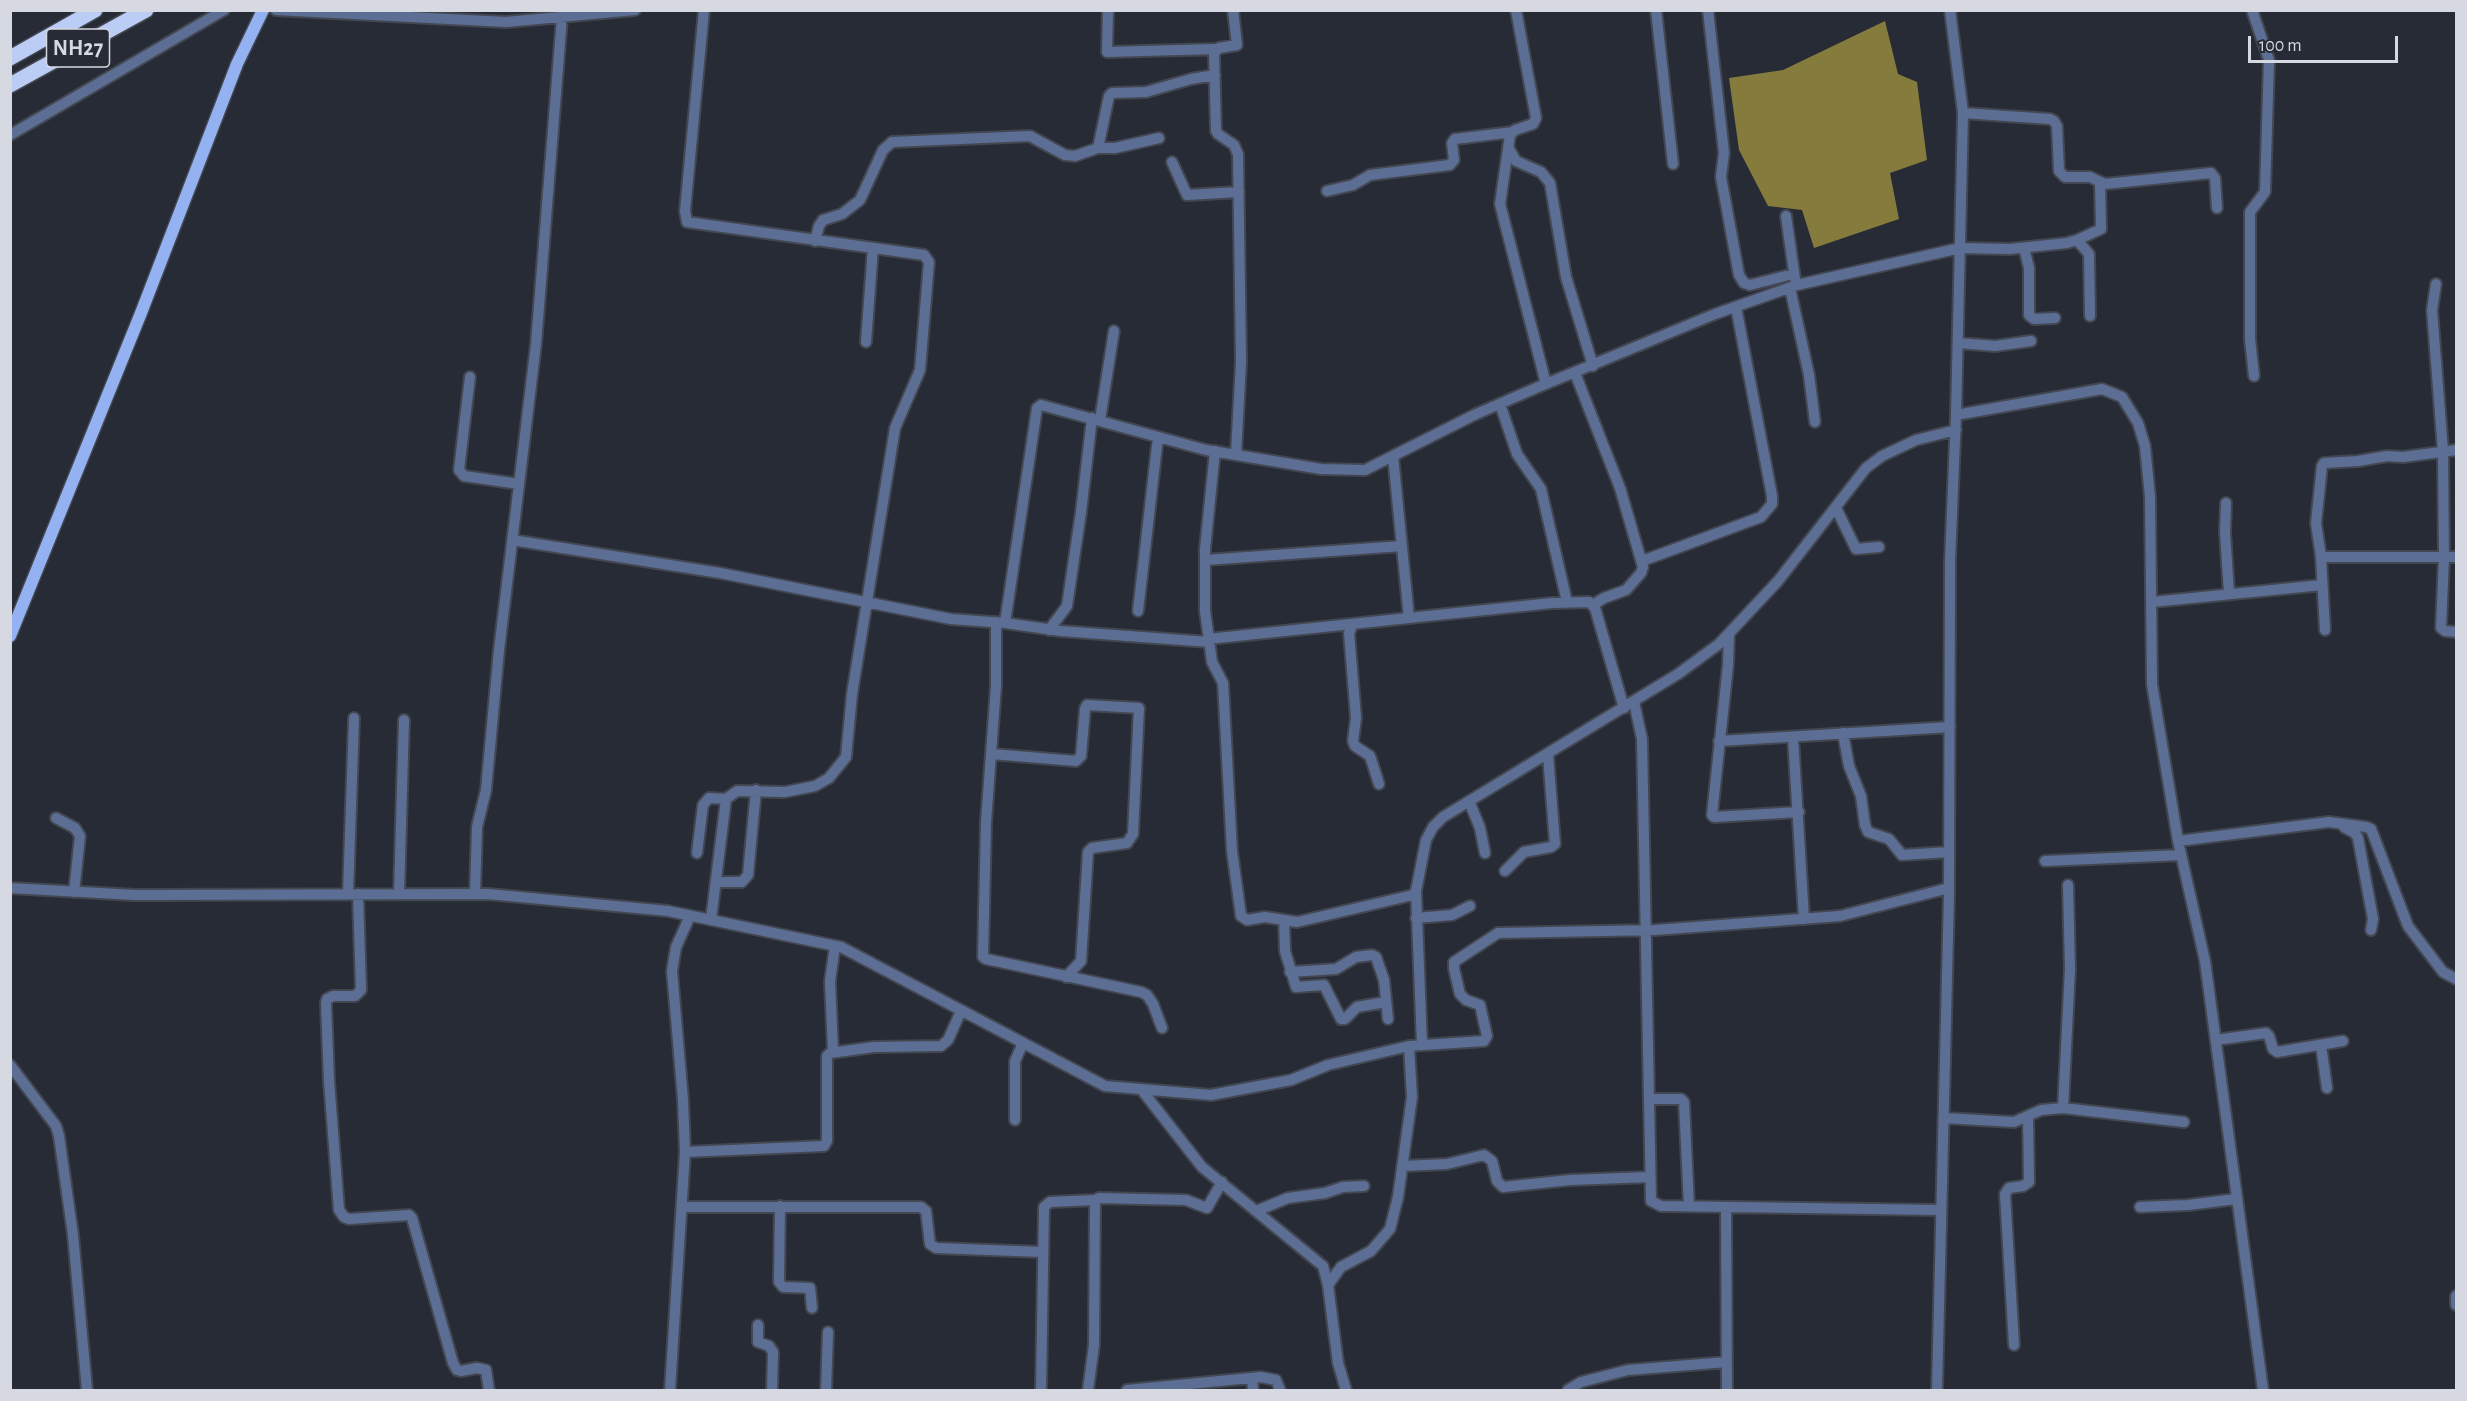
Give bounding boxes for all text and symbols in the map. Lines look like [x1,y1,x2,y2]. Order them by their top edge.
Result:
scale bar [2251,24,2401,62]
road number: NH27 [46,29,110,67]
text: 100 m [2259,37,2302,55]

